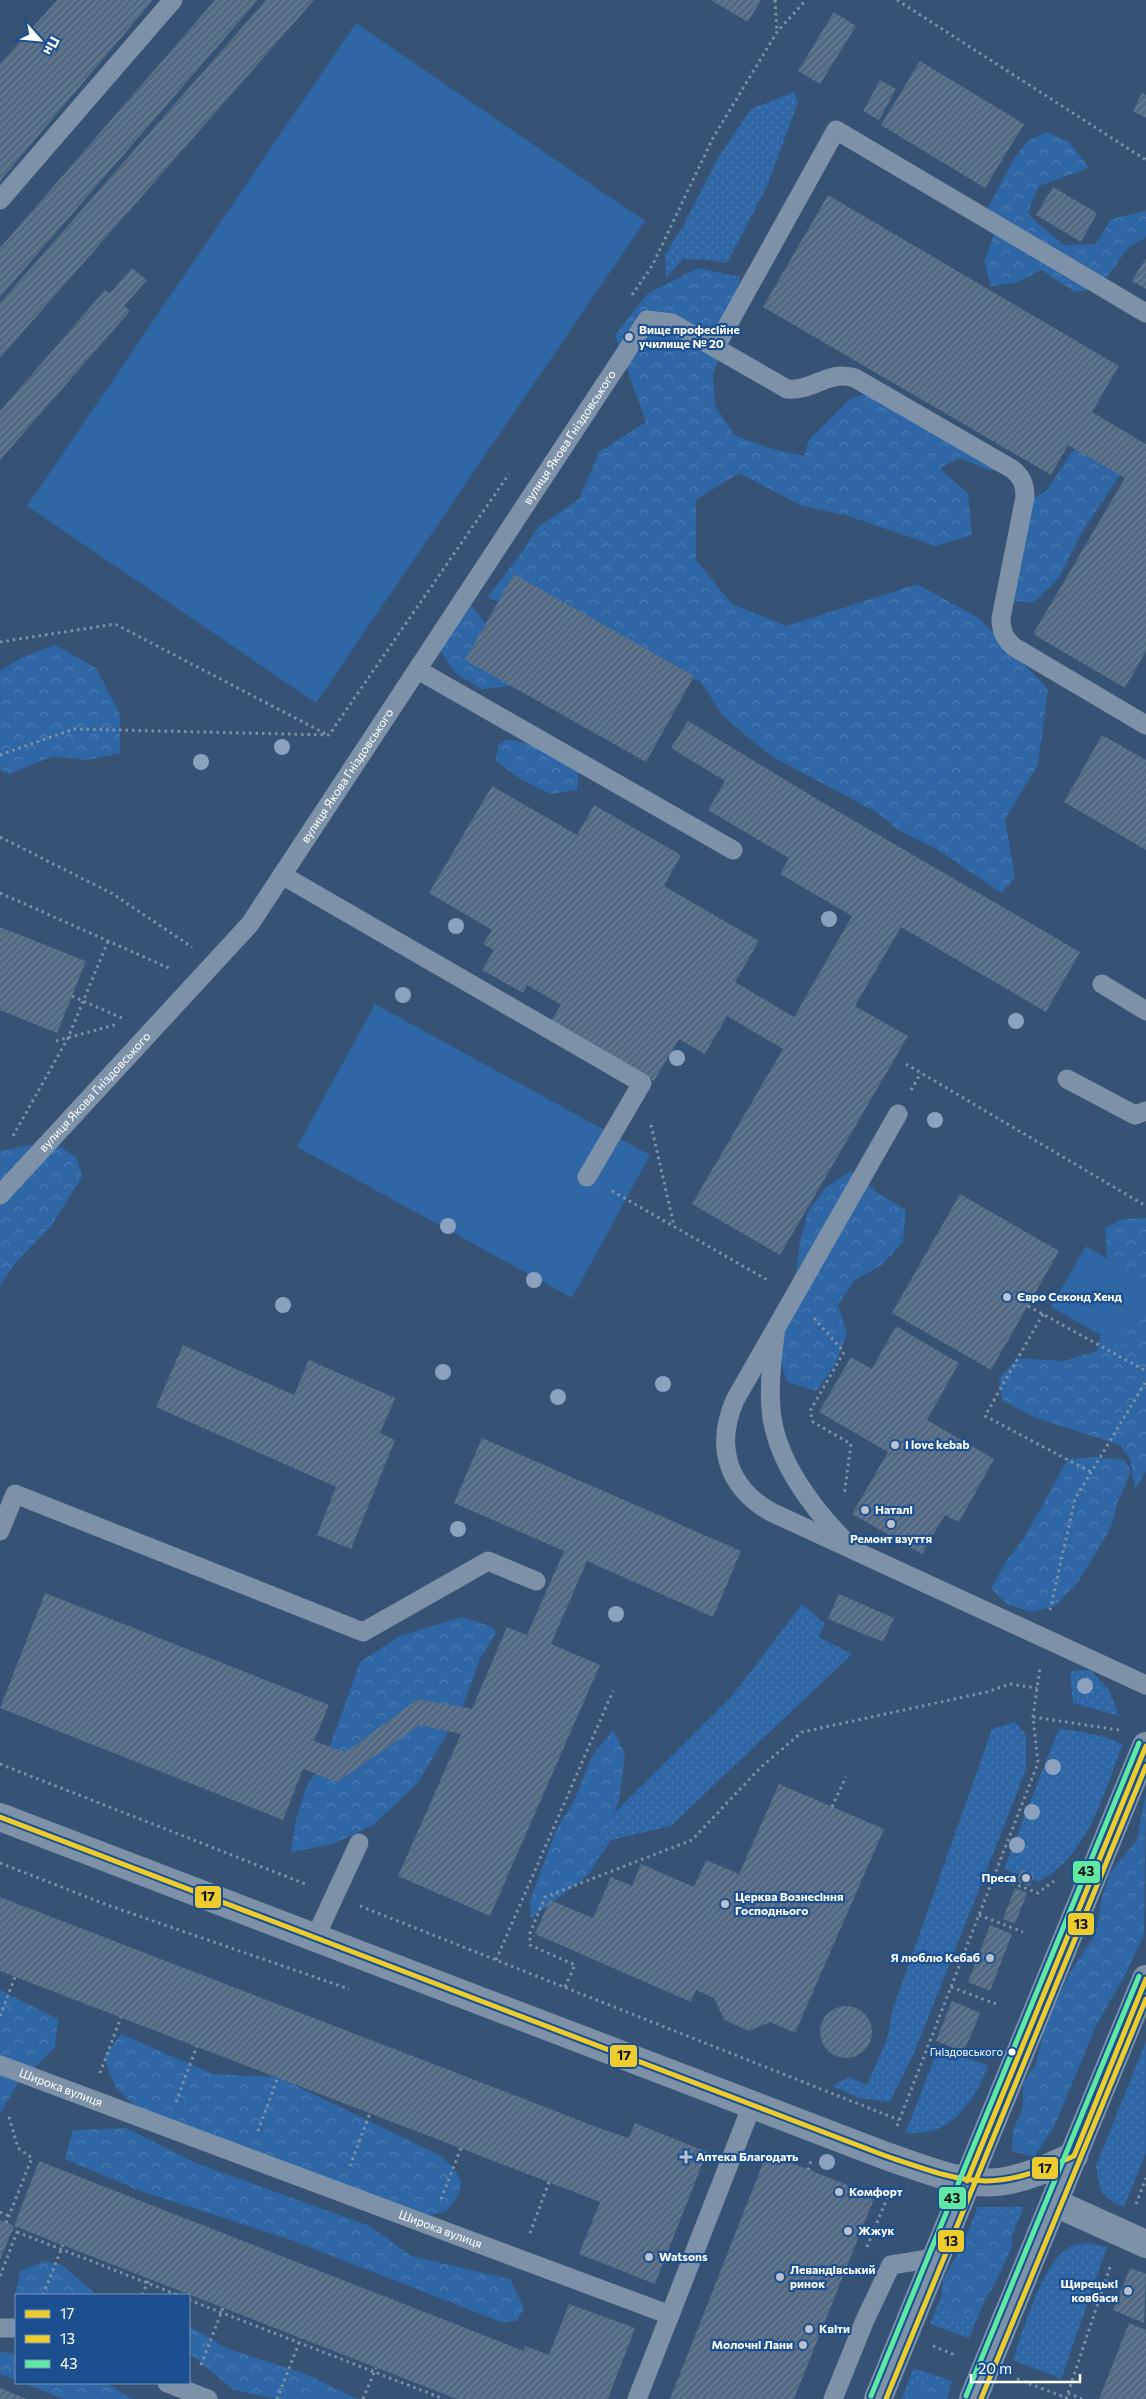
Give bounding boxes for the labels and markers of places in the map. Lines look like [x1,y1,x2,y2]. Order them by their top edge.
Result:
place label: Вище професійне училище № 20 [639,322,740,350]
marker: Вище професійне училище № 20 [623,331,635,343]
place label: Євро Секонд Хенд [1017,1289,1122,1303]
marker: Євро Секонд Хенд [1001,1291,1013,1303]
place label: I love kebab [905,1437,970,1451]
marker: I love kebab [889,1439,901,1451]
place label: Наталі [875,1502,913,1516]
marker: Наталі [859,1504,871,1516]
marker: Ремонт взуття [885,1518,897,1530]
place label: Ремонт взуття [850,1531,932,1545]
place label: Преса [982,1870,1016,1884]
marker: Преса [1020,1872,1032,1884]
place label: Церква Вознесіння Господнього [735,1889,844,1917]
marker: Церква Вознесіння Господнього [719,1898,731,1910]
place label: Я люблю Кебаб [891,1950,980,1964]
marker: Я люблю Кебаб [984,1952,996,1964]
place label: Гніздовського [930,2045,1003,2058]
marker: Гніздовського [1007,2047,1017,2057]
place label: Аптека Благодать [696,2149,799,2163]
marker: Аптека Благодать [680,2151,692,2163]
place label: Комфорт [849,2184,903,2198]
marker: Комфорт [833,2186,845,2198]
place label: Жжук [858,2223,895,2237]
marker: Жжук [842,2225,854,2237]
place label: Watsons [659,2249,708,2263]
marker: Watsons [643,2251,655,2263]
place label: Левандівський ринок [790,2262,876,2290]
marker: Левандівський ринок [774,2271,786,2283]
place label: Щирецькі ковбаси [1060,2276,1118,2304]
marker: Щирецькі ковбаси [1122,2285,1134,2297]
place label: Квіти [819,2321,850,2335]
marker: Квіти [803,2323,815,2335]
place label: Молочні Лани [712,2337,793,2351]
marker: Молочні Лани [797,2339,809,2351]

